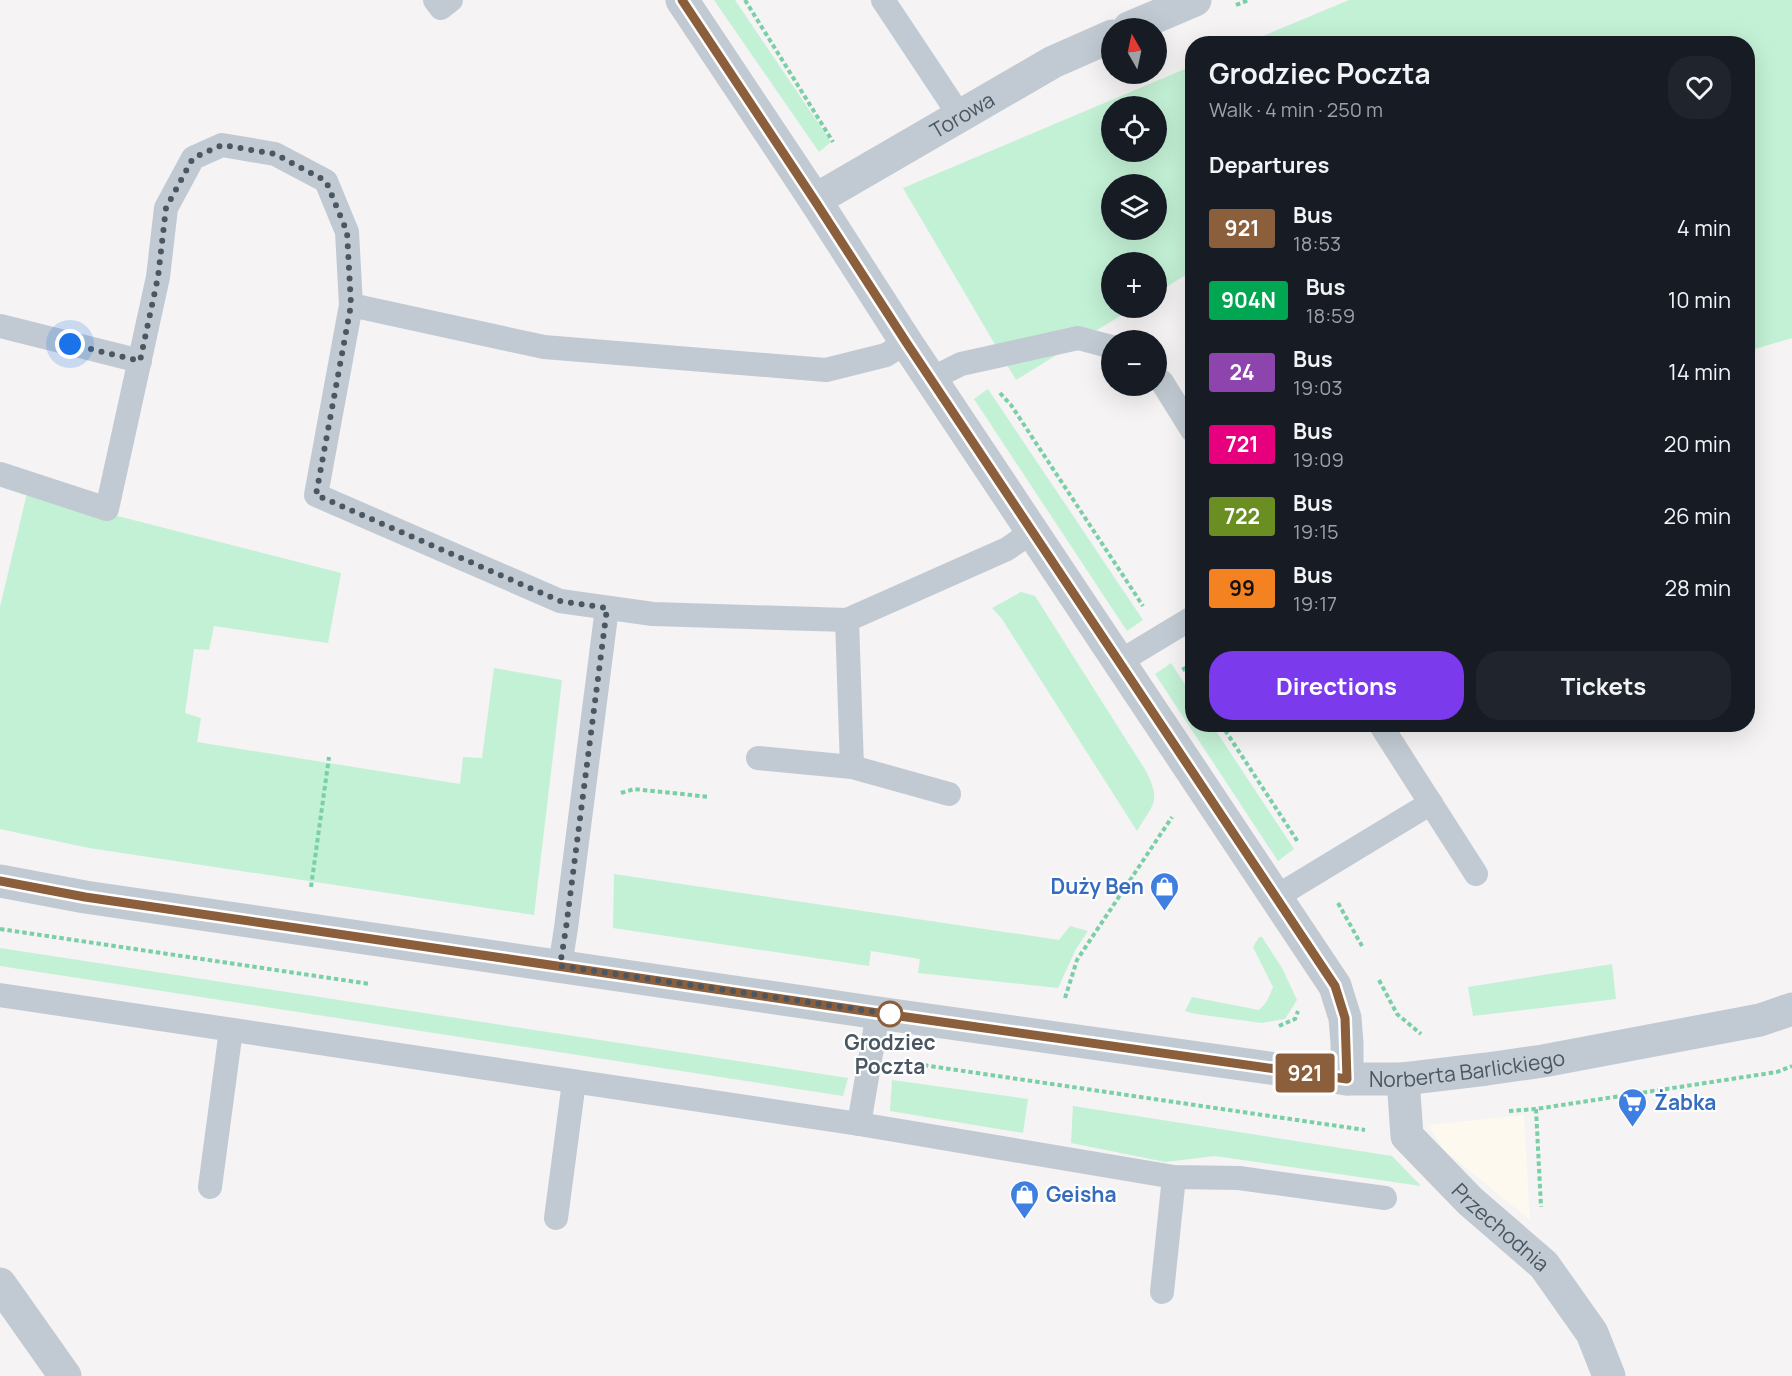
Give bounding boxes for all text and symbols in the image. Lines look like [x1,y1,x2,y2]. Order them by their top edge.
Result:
north arrow [1101,18,1167,84]
map controls [1101,18,1167,396]
text: Grodziec Poczta [1209,54,1431,92]
button: heart [1668,56,1731,119]
street label: Torowa [925,85,999,144]
button: locate [1101,96,1167,162]
text: Walk · 4 min · 250 m [1209,96,1383,123]
text: Departures [1209,150,1329,180]
button: layers [1101,174,1167,240]
text: Bus [1293,200,1333,230]
text: 4 min [1677,213,1731,243]
text: 921 [1225,214,1259,242]
text: 18:53 [1293,230,1341,257]
button: + [1101,252,1167,318]
text: Bus [1306,272,1345,302]
text: 10 min [1668,285,1731,315]
text: 904N [1221,286,1276,314]
text: 18:59 [1306,302,1355,329]
your location [55,329,85,359]
button: − [1101,330,1167,396]
text: Bus [1293,344,1333,374]
text: 14 min [1668,357,1731,387]
text: 24 [1230,358,1254,386]
text: 19:03 [1293,374,1342,401]
text: Bus [1293,416,1333,446]
text: 20 min [1664,429,1731,459]
text: 721 [1226,430,1258,458]
text: 19:09 [1293,446,1344,473]
text: Bus [1293,488,1333,518]
text: 26 min [1664,501,1731,531]
text: 722 [1224,502,1260,530]
text: 19:15 [1293,518,1339,545]
text: Bus [1293,560,1333,590]
text: 28 min [1664,573,1731,603]
text: 99 [1229,574,1255,602]
text: 19:17 [1293,590,1337,617]
button: Directions [1209,651,1464,720]
button: Tickets [1476,651,1731,720]
shop icon: Duży Ben [1149,870,1181,912]
place label: Duży Ben [1051,872,1144,900]
marker: Grodziec Poczta [877,1001,903,1027]
place label: Grodziec Poczta [844,1028,936,1080]
street label: Norberta Barlickiego [1369,1043,1567,1093]
line badge: 921 [1270,1054,1340,1092]
text: 921 [1288,1059,1322,1087]
supermarket icon: Żabka [1617,1086,1649,1128]
place label: Żabka [1654,1088,1716,1116]
street label: Przechodnia [1446,1177,1555,1278]
shop icon: Geisha [1009,1178,1041,1220]
place label: Geisha [1046,1180,1117,1208]

